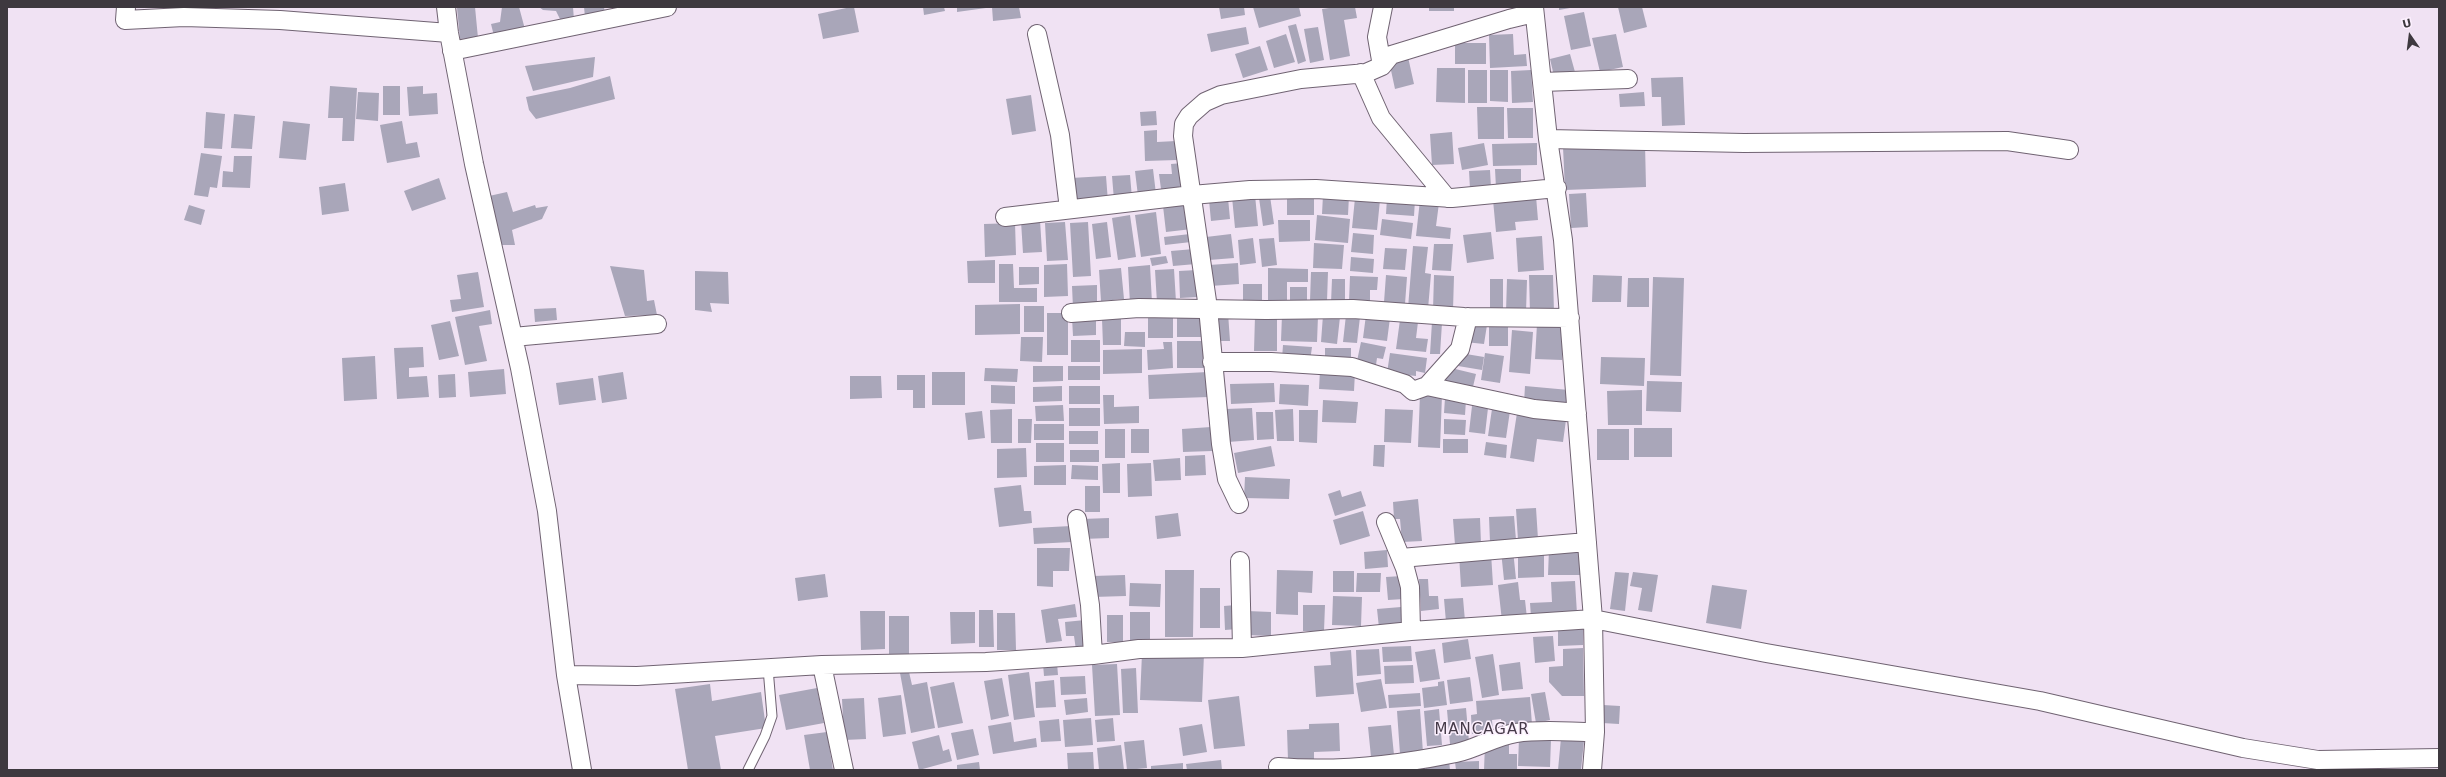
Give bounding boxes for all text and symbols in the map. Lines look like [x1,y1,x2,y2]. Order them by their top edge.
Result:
north arrow [2390,16,2430,56]
text: U [2401,16,2413,31]
district label: MANCAGAR [1434,721,1530,739]

